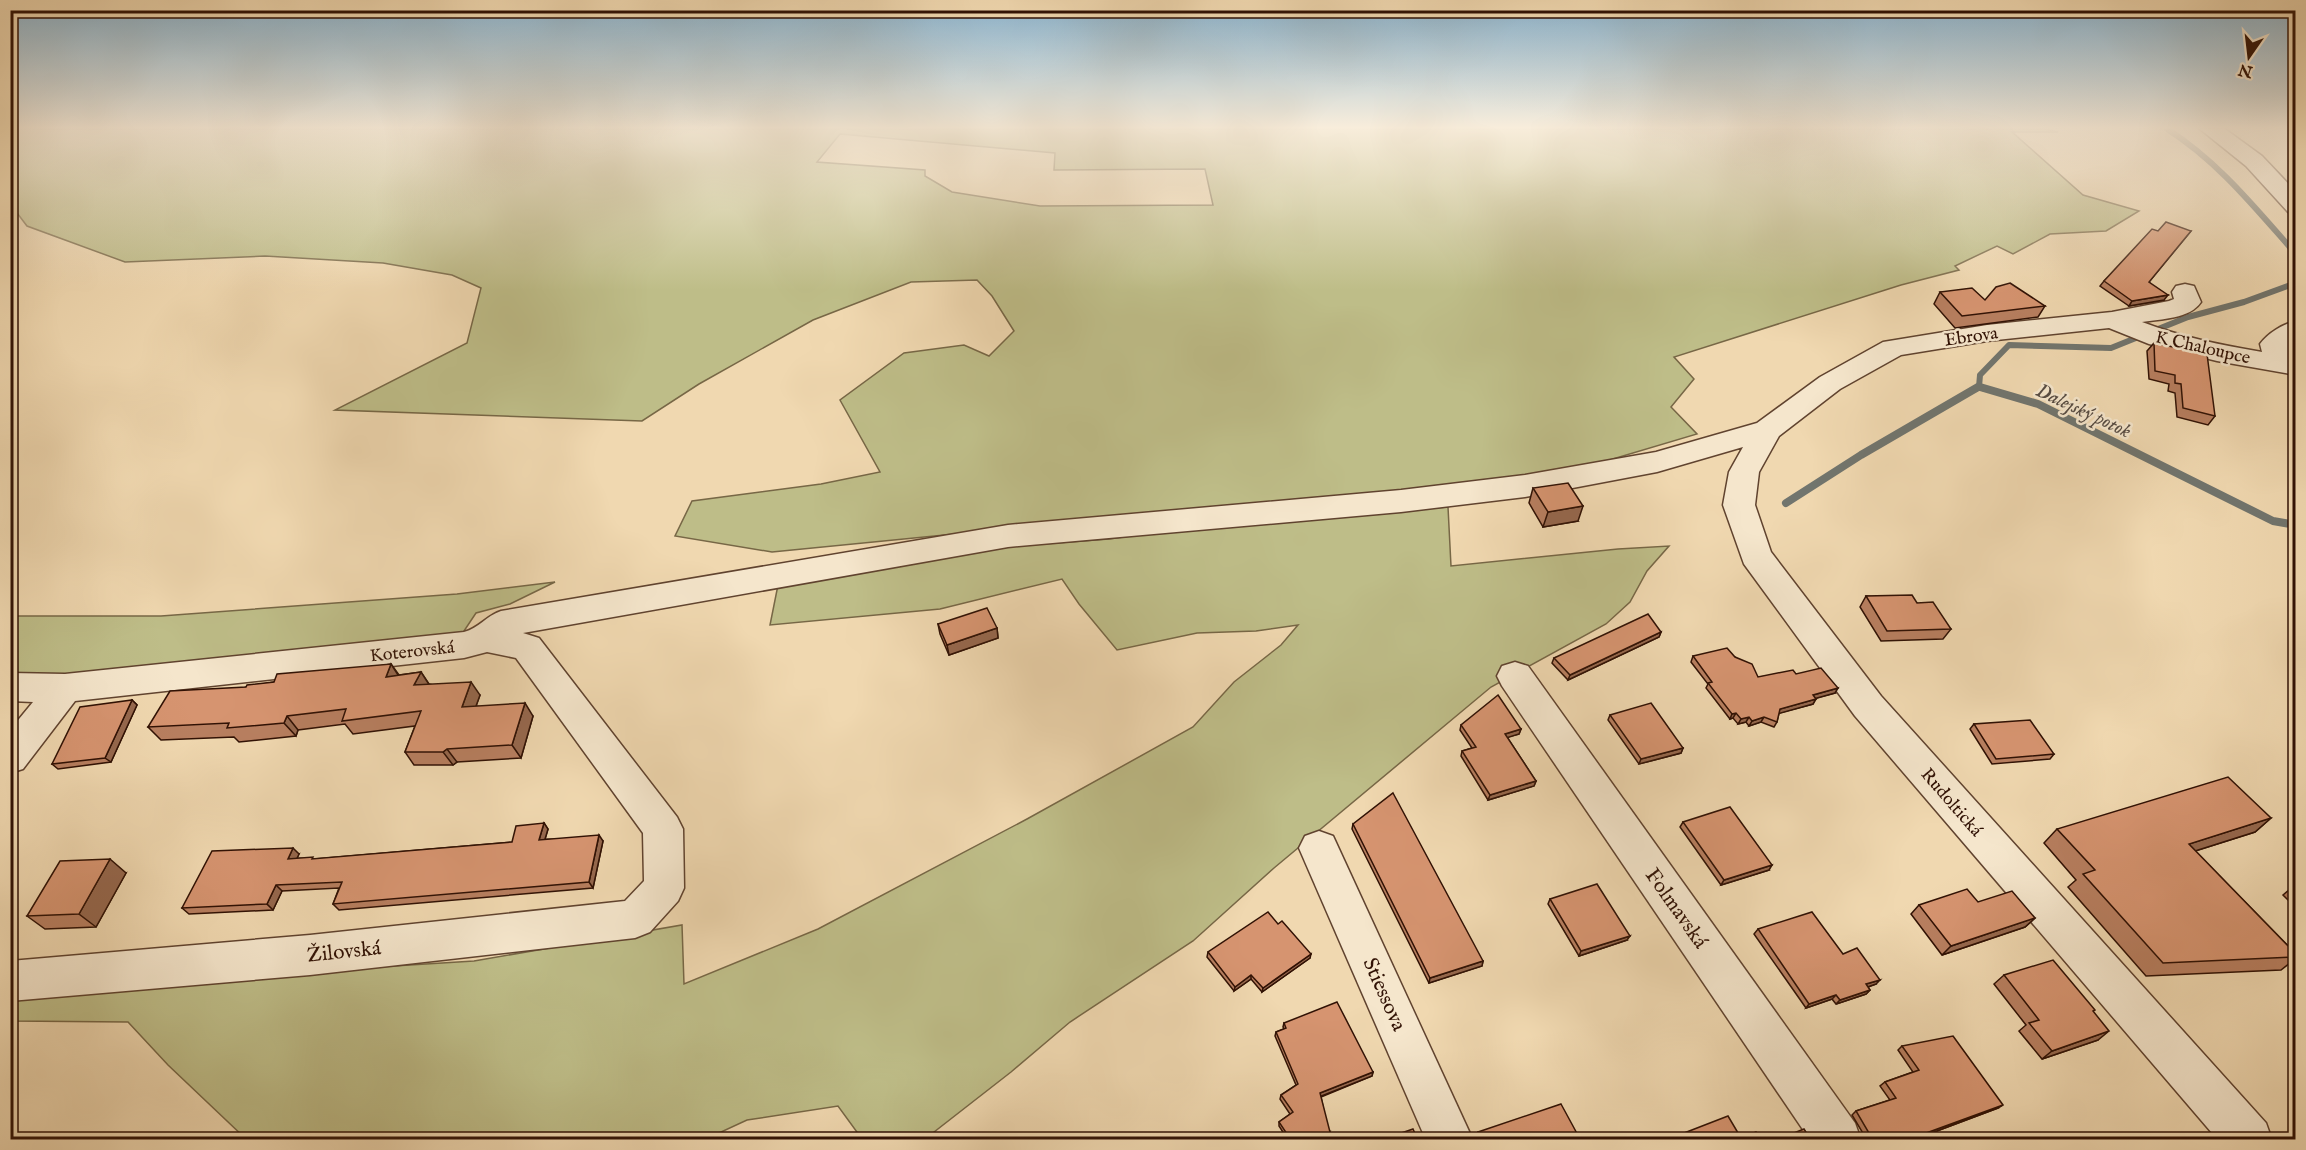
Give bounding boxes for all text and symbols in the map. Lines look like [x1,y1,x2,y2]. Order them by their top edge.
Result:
north arrow [2219,27,2279,87]
text: N [2237,58,2256,81]
street label: Ebrova [1943,322,2000,353]
street label: K Chaloupce [2153,326,2252,371]
water label: Dalejský potok [2032,378,2135,444]
street label: Koterovská [369,637,456,668]
street label: Rudoltická [1915,764,1987,842]
street label: Folmavská [1638,863,1714,955]
street label: Žilovská [306,935,383,970]
street label: Stiessova [1356,954,1412,1036]

